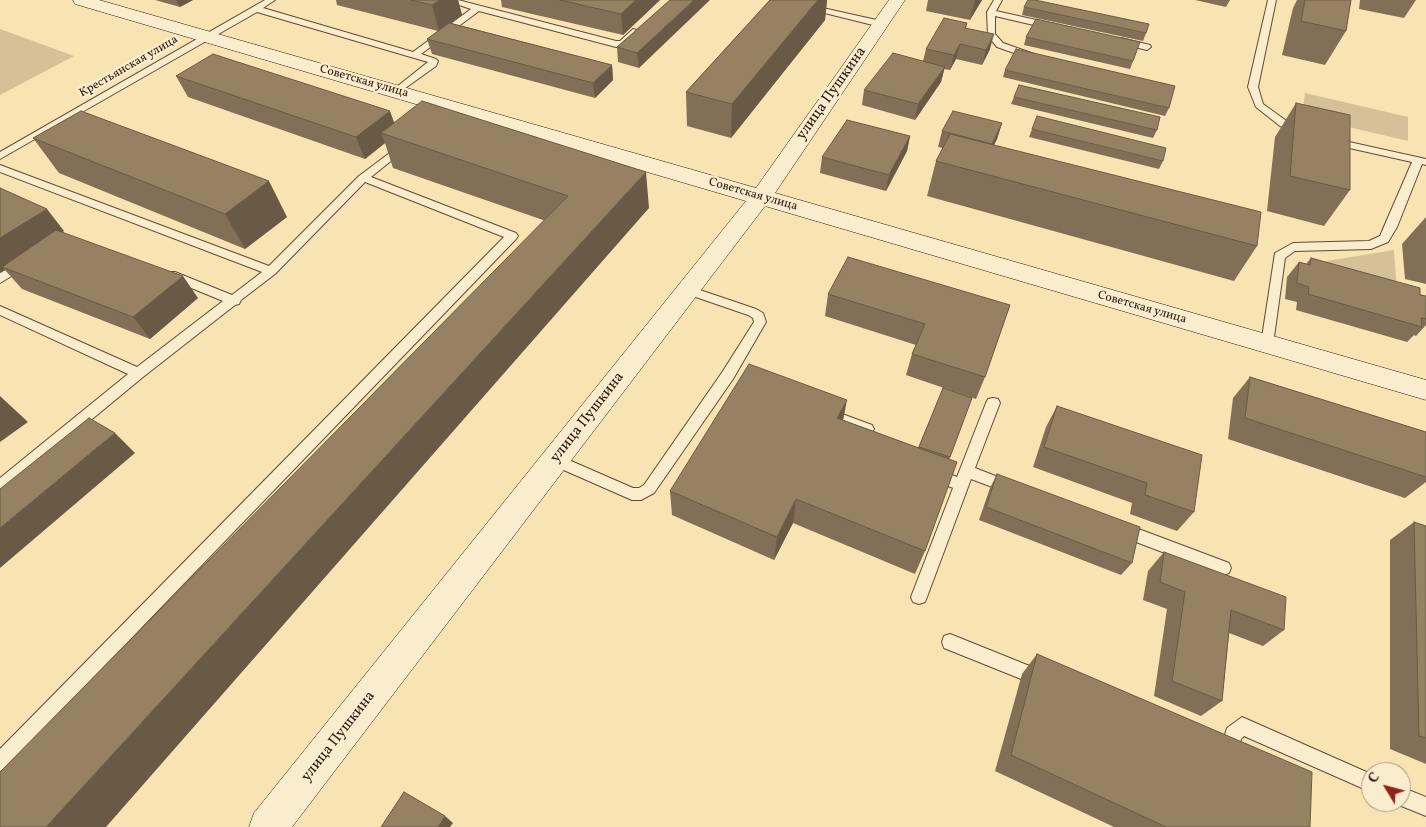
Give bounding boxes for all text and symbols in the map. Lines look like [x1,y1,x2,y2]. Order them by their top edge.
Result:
street label: Крестьянская улица [77,33,181,101]
street label: улица Пушкина [793,44,871,144]
street label: Советская улица [318,62,410,102]
street label: Советская улица [707,175,799,215]
street label: Советская улица [1096,288,1188,328]
street label: улица Пушкина [547,369,629,467]
street label: улица Пушкина [298,688,380,786]
north arrow [1361,762,1411,812]
text: С [1364,769,1385,788]

